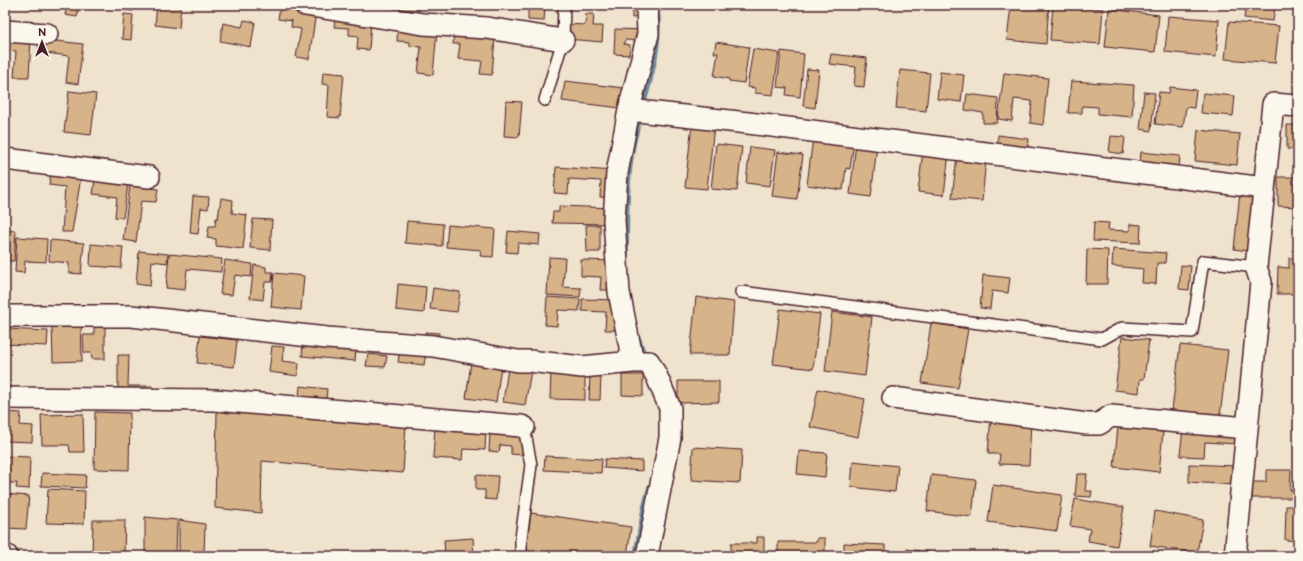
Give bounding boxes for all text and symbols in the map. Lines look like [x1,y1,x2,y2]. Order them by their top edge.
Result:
north arrow [22,22,62,62]
text: N [38,26,46,39]

